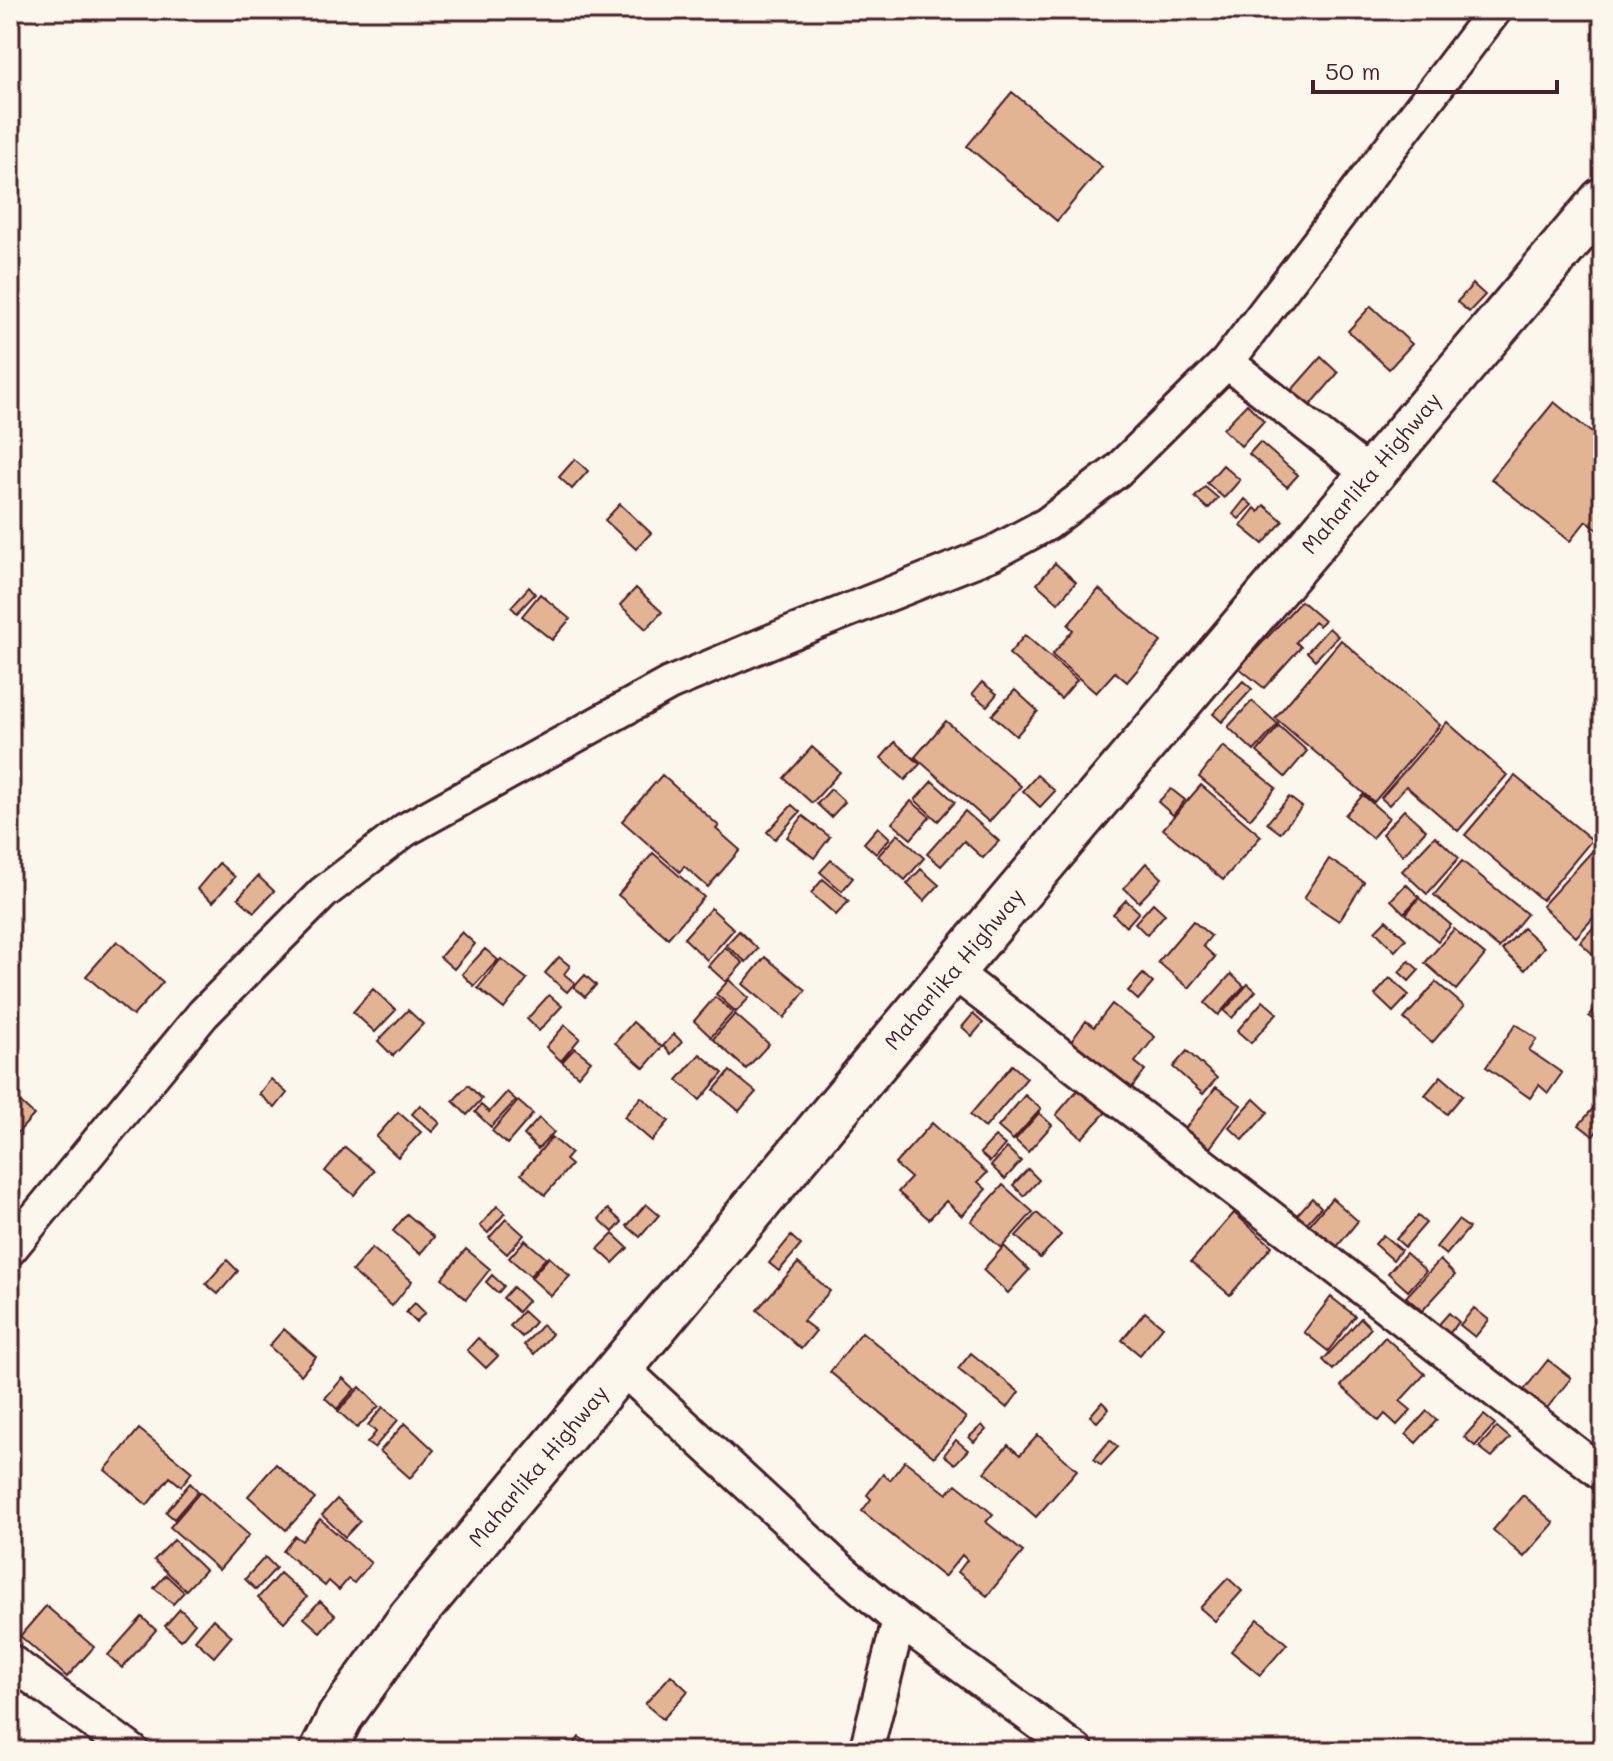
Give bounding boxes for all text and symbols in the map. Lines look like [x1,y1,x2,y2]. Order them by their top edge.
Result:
scale bar [1313,44,1557,94]
text: 50 m [1325,55,1381,86]
street label: Maharlika Highway [1294,386,1447,560]
street label: Maharlika Highway [877,882,1030,1056]
street label: Maharlika Highway [461,1379,614,1553]

